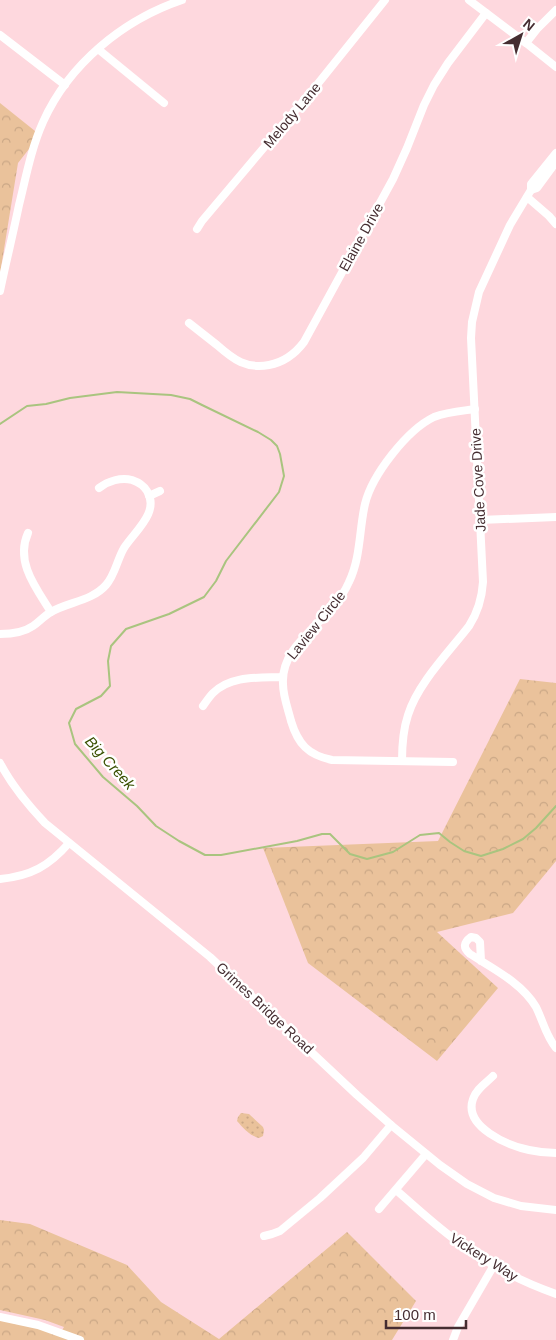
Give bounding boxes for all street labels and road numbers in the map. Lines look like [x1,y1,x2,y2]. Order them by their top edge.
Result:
street label: Melody Lane [260,79,324,151]
street label: Elaine Drive [336,200,386,274]
street label: Jade Cove Drive [467,428,489,532]
street label: Laview Circle [284,587,349,662]
street label: Grimes Bridge Road [213,959,317,1057]
street label: Vickery Way [447,1230,521,1284]

